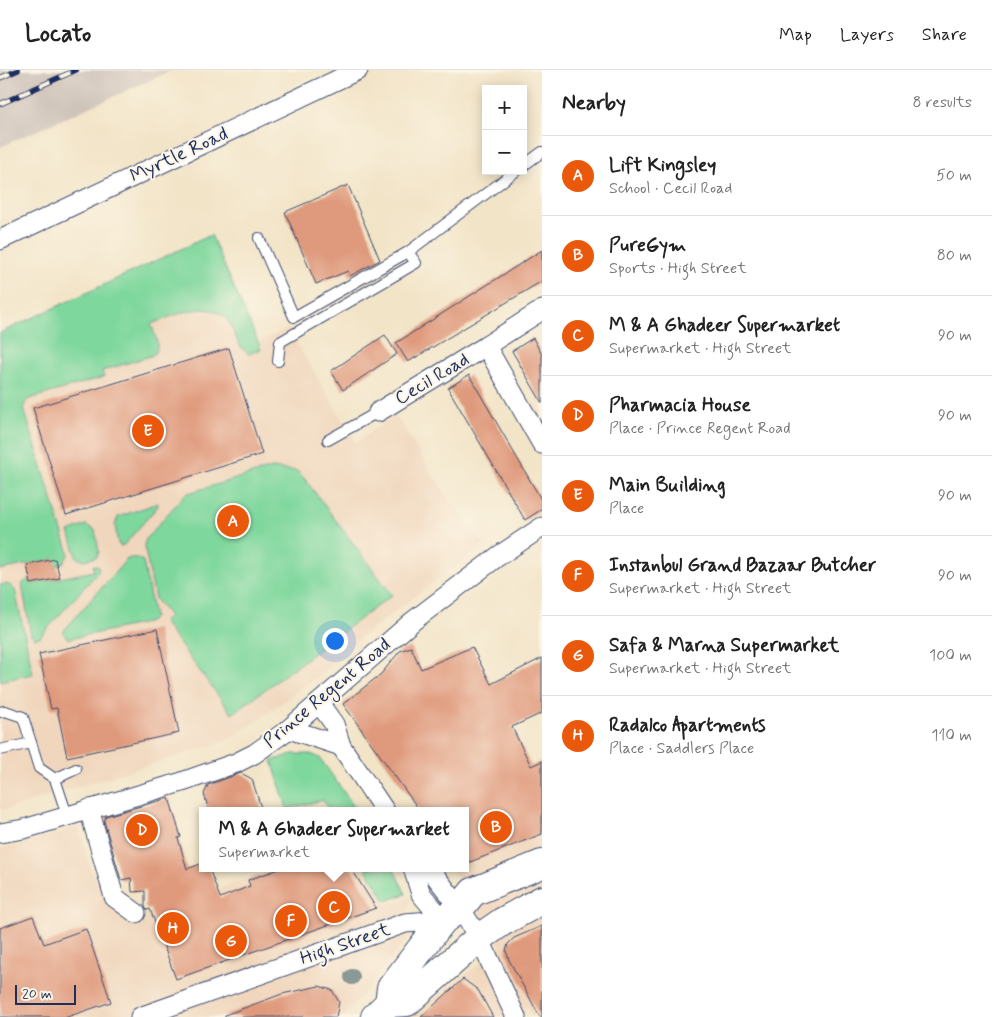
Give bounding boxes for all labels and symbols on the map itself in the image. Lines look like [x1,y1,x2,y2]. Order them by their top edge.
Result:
street label: Myrtle Road [126,121,232,189]
street label: Cecil Road [390,347,474,411]
pin: E [132,412,164,450]
pin: A [217,502,249,540]
your location [322,628,348,654]
street label: Prince Regent Road [258,632,397,755]
pin: B [480,808,512,846]
pin: D [126,811,158,849]
pin: C [318,888,350,926]
pin: F [275,902,307,940]
pin: H [157,909,189,947]
street label: High Street [297,917,394,974]
pin: G [215,922,247,960]
scale bar [15,982,76,1005]

